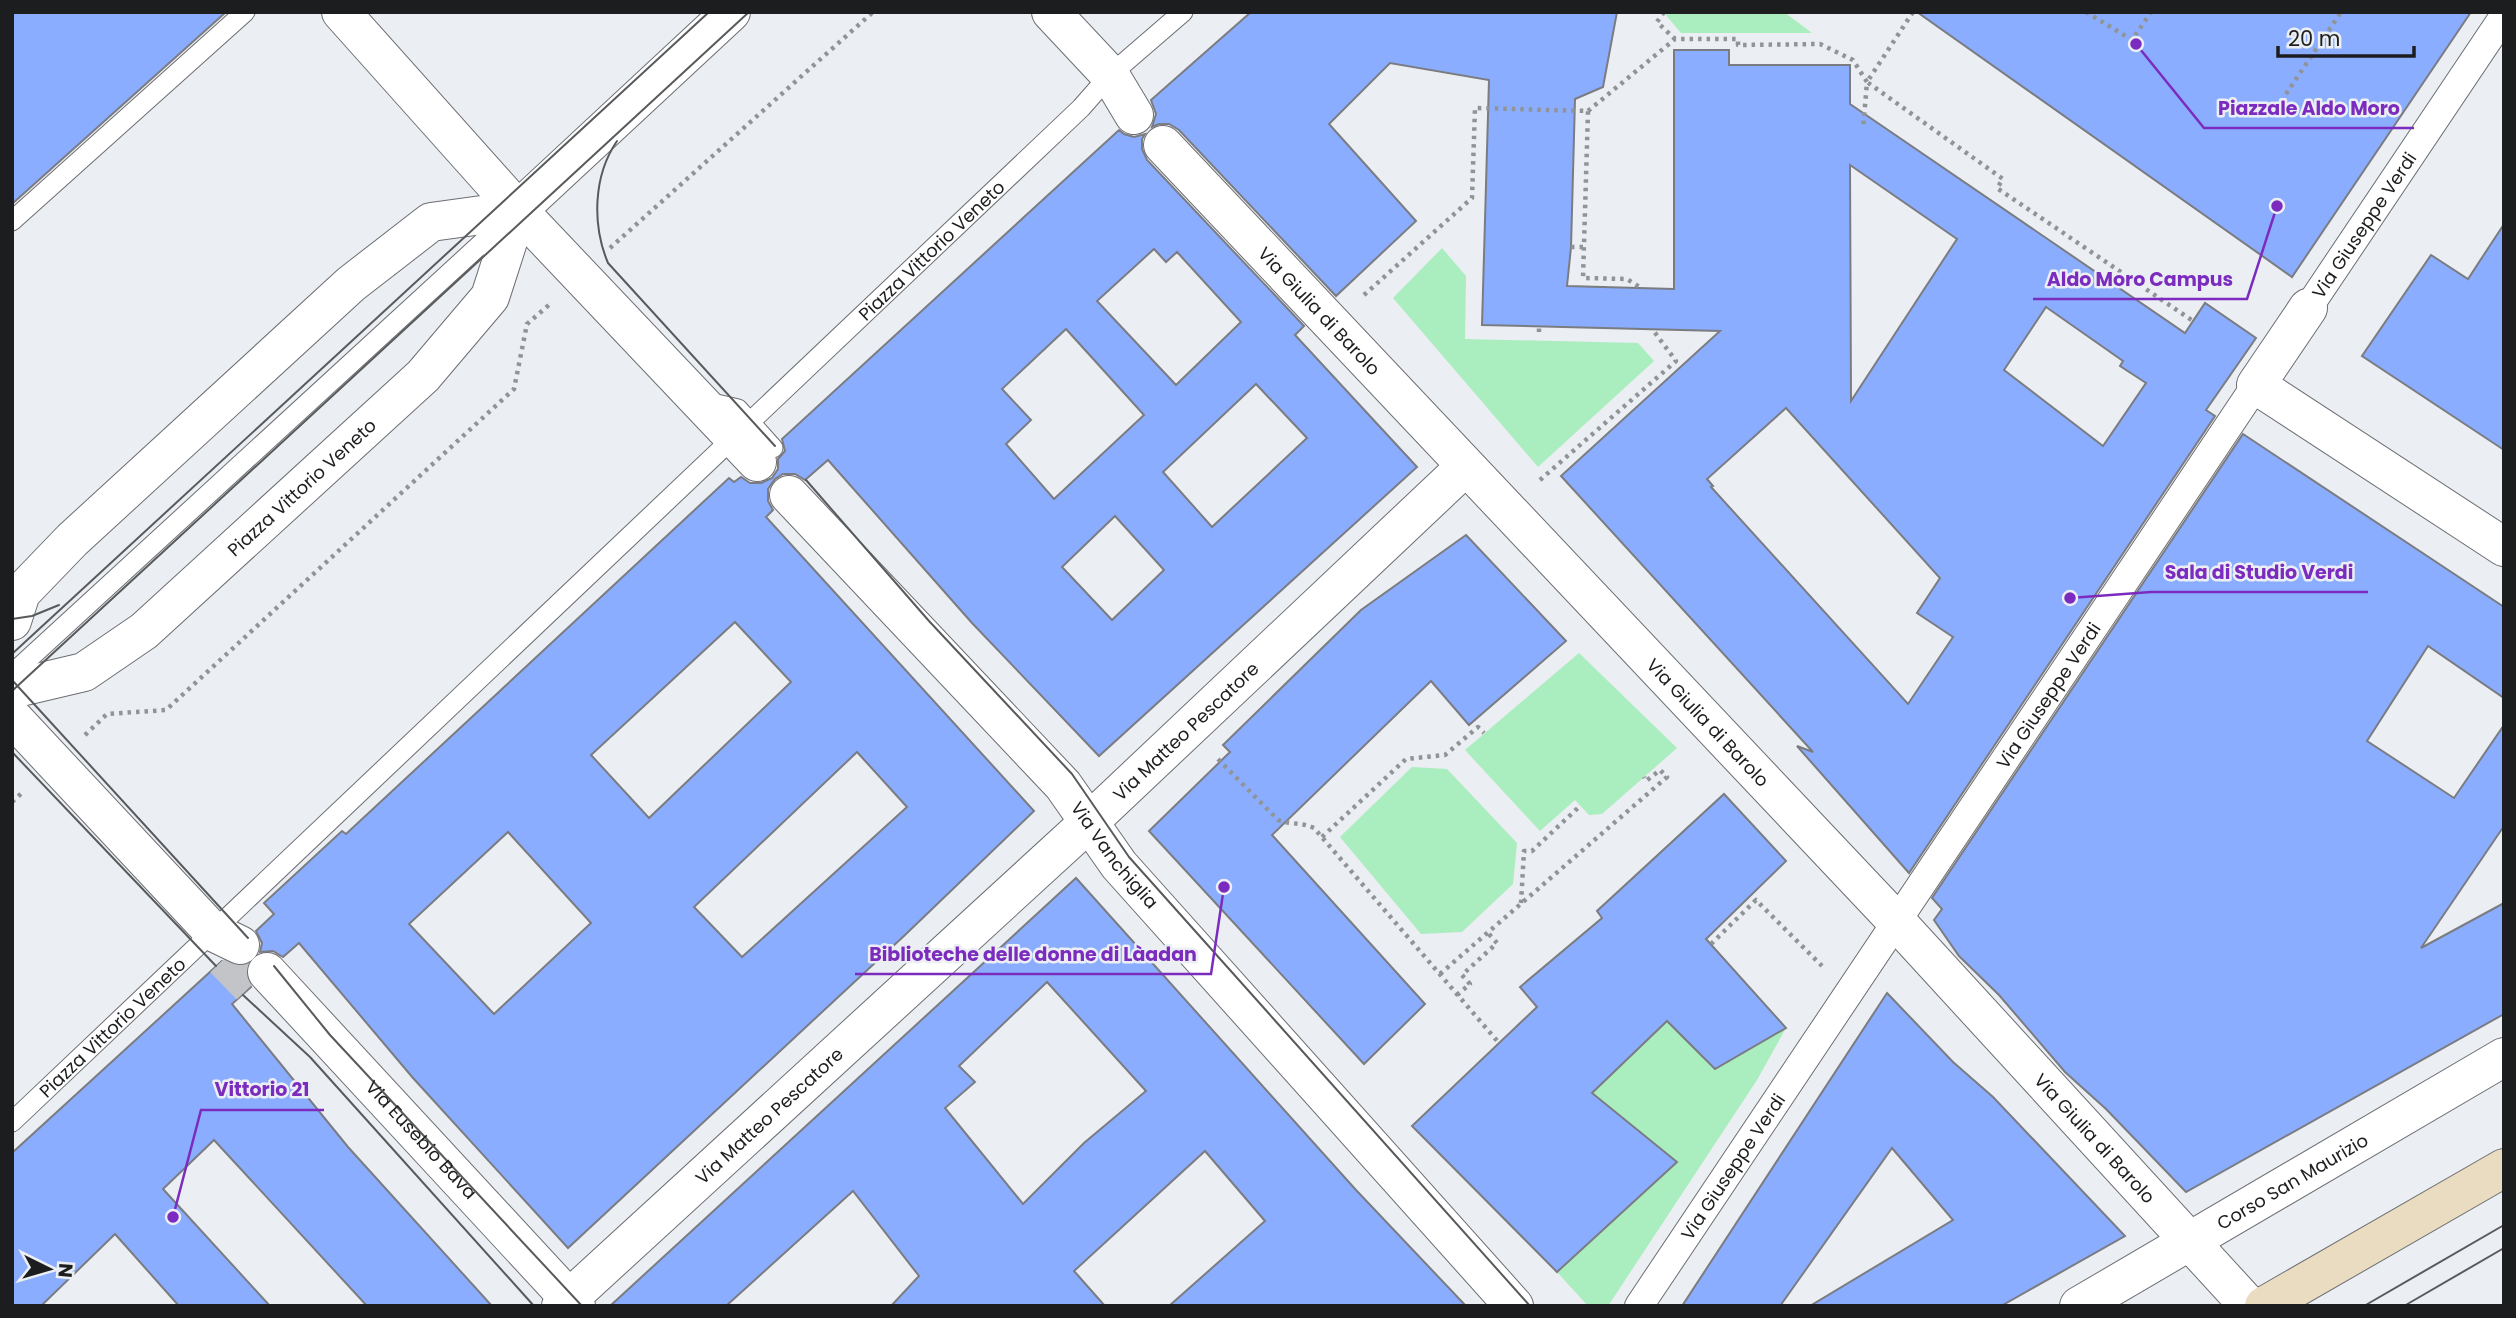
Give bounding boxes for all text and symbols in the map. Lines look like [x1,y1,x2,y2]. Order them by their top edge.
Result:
scale bar [2278,14,2414,58]
text: 20 m [2288,24,2341,53]
callout: Piazzale Aldo Moro [2204,88,2414,128]
text: Piazzale Aldo Moro [2218,95,2400,122]
street label: Via Giuseppe Verdi [2306,147,2422,303]
street label: Piazza Vittorio Veneto [852,174,1010,326]
street label: Via Giulia di Barolo [1253,241,1386,381]
callout: Aldo Moro Campus [2033,259,2247,299]
text: Aldo Moro Campus [2047,266,2233,293]
street label: Piazza Vittorio Veneto [222,413,381,562]
callout: Sala di Studio Verdi [2151,552,2368,592]
text: Sala di Studio Verdi [2165,559,2353,586]
street label: Via Giuseppe Verdi [1990,617,2106,773]
street label: Via Giulia di Barolo [1641,652,1775,792]
street label: Via Matteo Pescatore [1107,656,1264,806]
street label: Via Vanchiglia [1066,796,1164,914]
callout: Biblioteche delle donne di Làadan [855,934,1211,974]
text: Biblioteche delle donne di Làadan [869,941,1197,968]
street label: Piazza Vittorio Veneto [33,951,191,1103]
street label: Via Matteo Pescatore [690,1041,848,1190]
street label: Via Giulia di Barolo [2029,1068,2161,1209]
callout: Vittorio 21 [201,1070,324,1110]
street label: Via Eusebio Bava [361,1075,483,1204]
text: Vittorio 21 [215,1076,309,1103]
street label: Via Giuseppe Verdi [1674,1088,1791,1244]
street label: Corso San Maurizio [2212,1127,2372,1235]
north arrow [14,1234,84,1304]
text: N [51,1262,80,1279]

